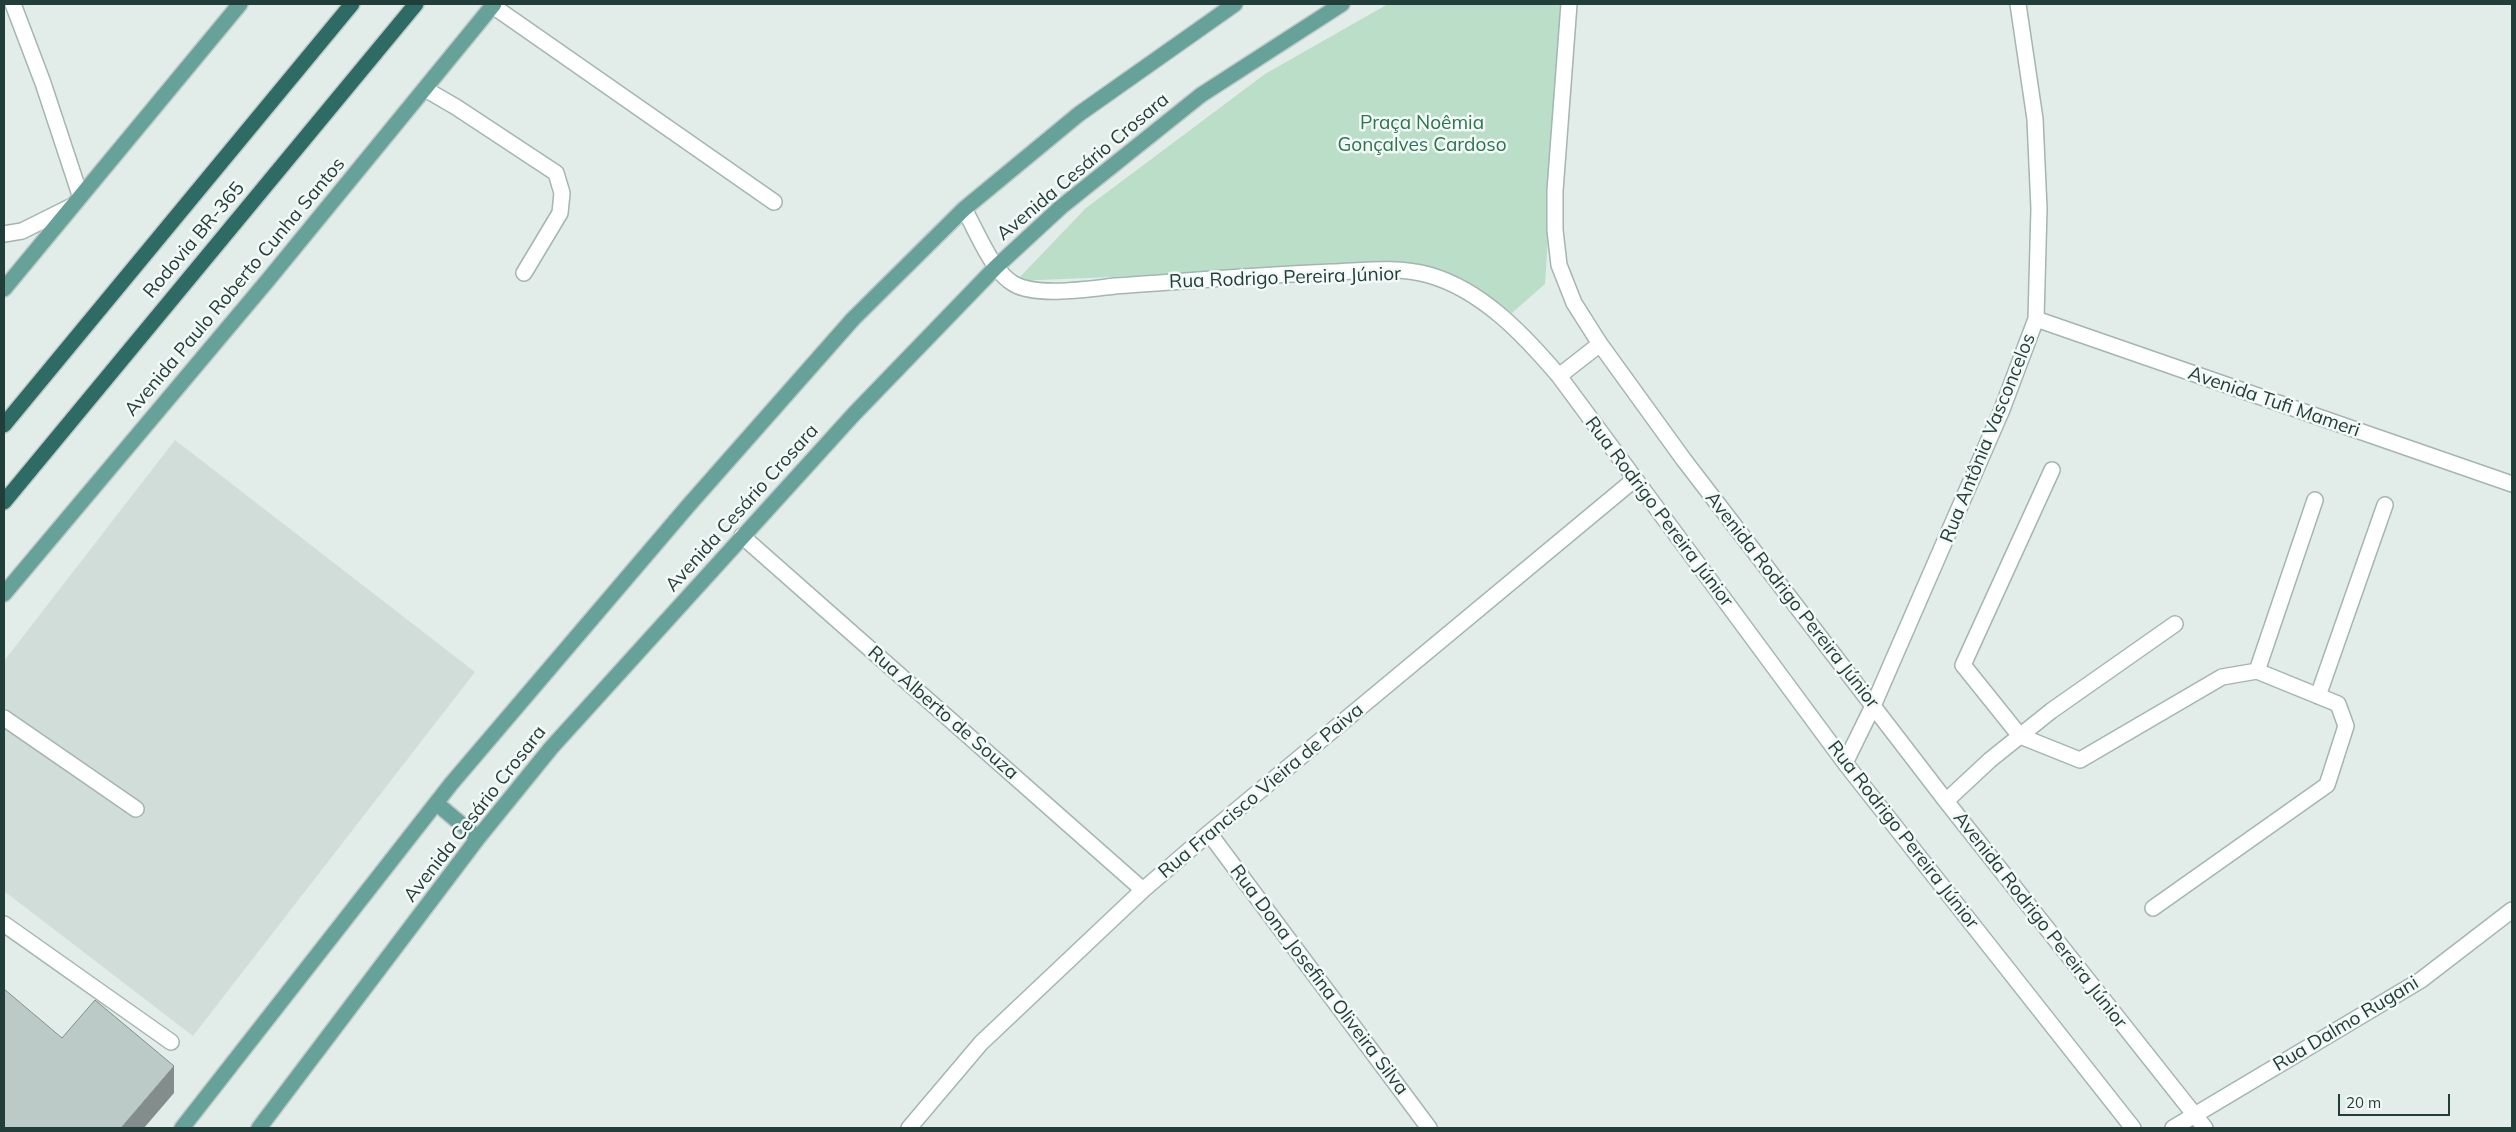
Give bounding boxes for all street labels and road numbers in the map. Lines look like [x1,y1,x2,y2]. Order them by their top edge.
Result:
street label: Avenida Cesário Crosara [992,88,1174,246]
street label: Avenida Paulo Roberto Cunha Santos [120,153,350,421]
street label: Rodovia BR-365 [139,177,249,303]
street label: Rua Rodrigo Pereira Júnior [1169,263,1401,293]
street label: Rua Antônia Vasconcelos [1936,330,2040,546]
street label: Avenida Tufi Mameri [2185,362,2363,442]
street label: Rua Rodrigo Pereira Júnior [1580,412,1738,612]
street label: Avenida Cesário Crosara [661,420,823,596]
street label: Avenida Rodrigo Pereira Júnior [1700,487,1884,713]
street label: Rua Alberto de Souza [863,641,1023,785]
street label: Rua Francisco Vieira de Paiva [1154,699,1368,883]
street label: Avenida Cesário Crosara [399,721,551,907]
street label: Rua Rodrigo Pereira Júnior [1823,737,1983,933]
street label: Avenida Rodrigo Pereira Júnior [1948,807,2132,1033]
street label: Rua Dona Josefina Oliveira Silva [1225,860,1413,1100]
street label: Rua Dalmo Rugani [2269,972,2423,1076]

